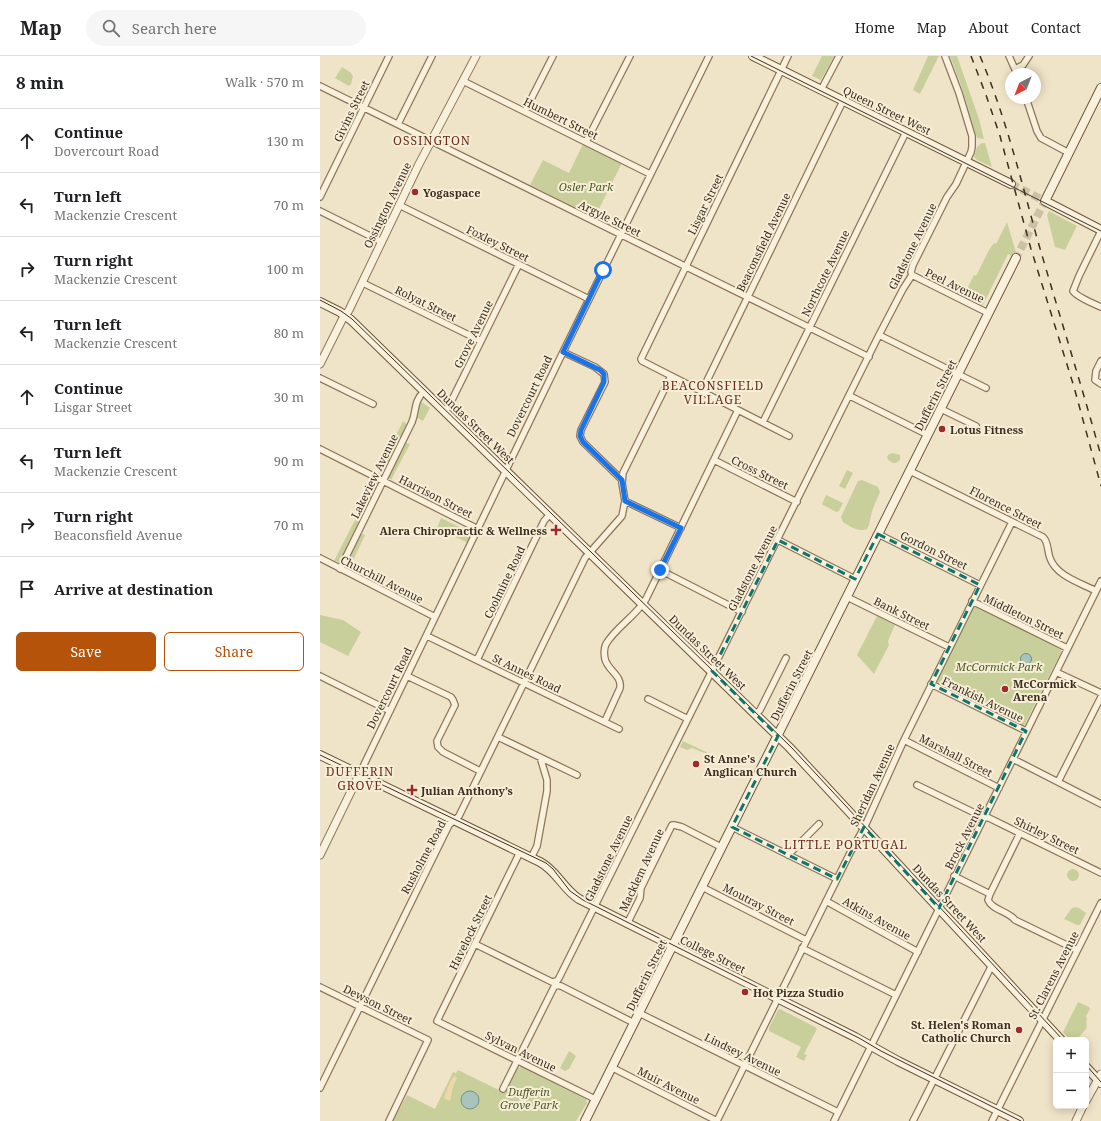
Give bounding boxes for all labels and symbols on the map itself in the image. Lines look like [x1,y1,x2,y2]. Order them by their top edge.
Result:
north arrow [1005,68,1041,104]
street label: Givins Street [330,78,372,144]
street label: Queen Street West [841,82,934,138]
street label: Humbert Street [521,93,601,143]
district label: OSSINGTON [393,132,471,149]
street label: Ossington Avenue [360,159,414,251]
street label: Lisgar Street [684,171,726,237]
park label: Osler Park [559,179,614,194]
place label: Yogaspace [423,185,480,200]
marker: Yogaspace [410,187,420,197]
street label: Beaconsfield Avenue [732,190,794,294]
street label: Argyle Street [576,196,644,240]
street label: Gladstone Avenue [885,200,940,292]
street label: Foxley Street [464,221,532,265]
street label: Northcote Avenue [798,227,852,319]
route start [594,261,612,279]
street label: Peel Avenue [923,264,987,306]
street label: Rolyat Street [393,282,459,324]
street label: Grove Avenue [450,297,496,370]
street label: Dovercourt Road [503,353,555,439]
street label: Dufferin Street [911,357,959,433]
district label: BEACONSFIELD VILLAGE [662,377,764,408]
street label: Dundas Street West [434,385,518,467]
place label: Lotus Fitness [950,422,1023,437]
marker: Lotus Fitness [937,424,947,434]
street label: Lakeview Avenue [347,431,401,521]
street label: Cross Street [729,452,791,492]
street label: Harrison Street [397,471,475,521]
street label: Florence Street [967,482,1045,532]
street label: Gladstone Avenue [724,522,780,614]
place label: Alera Chiropractic & Wellness [379,523,547,538]
marker: Alera Chiropractic & Wellness [550,524,562,536]
street label: Gordon Street [898,527,970,573]
street label: Coolmine Road [480,543,528,621]
street label: Churchill Avenue [338,552,426,606]
route end [651,561,669,579]
street label: Middleton Street [981,590,1067,642]
street label: Bank Street [872,593,933,633]
street label: Dundas Street West [666,611,750,693]
street label: Dovercourt Road [363,645,415,731]
street label: Dufferin Street [767,647,815,723]
street label: St Annes Road [490,650,564,696]
park label: McCormick Park [955,659,1043,674]
street label: Frankish Avenue [940,673,1026,725]
place label: McCormick Arena [1013,676,1077,704]
marker: McCormick Arena [1000,684,1010,694]
street label: Marshall Street [917,730,995,780]
street label: Sheridan Avenue [846,741,898,829]
place label: St Anne's Anglican Church [704,751,798,779]
marker: St Anne's Anglican Church [691,759,701,769]
district label: DUFFERIN GROVE [326,763,394,794]
place label: Julian Anthony’s [420,783,513,798]
marker: Julian Anthony’s [406,784,418,796]
street label: Brock Avenue [941,800,987,872]
street label: Gladstone Avenue [581,812,636,904]
street label: Shirley Street [1012,813,1082,857]
street label: Rusholme Road [397,817,449,897]
street label: Macklem Avenue [615,826,667,914]
district label: LITTLE PORTUGAL [784,836,908,853]
street label: Dundas Street West [910,861,990,945]
street label: Moutray Street [721,880,797,928]
street label: Havelock Street [445,892,495,972]
street label: Atkins Avenue [840,893,914,943]
street label: St. Clarens Avenue [1024,928,1082,1022]
street label: College Street [678,932,748,976]
street label: Dufferin Street [622,937,670,1013]
street label: Dewson Street [341,981,415,1027]
place label: Hot Pizza Studio [753,985,844,1000]
marker: Hot Pizza Studio [740,987,750,997]
place label: St. Helen's Roman Catholic Church [911,1017,1012,1045]
marker: St. Helen's Roman Catholic Church [1014,1025,1024,1035]
street label: Sylvan Avenue [483,1027,559,1075]
street label: Lindsey Avenue [702,1029,784,1079]
street label: Muir Avenue [635,1063,703,1107]
park label: Dufferin Grove Park [500,1084,559,1112]

